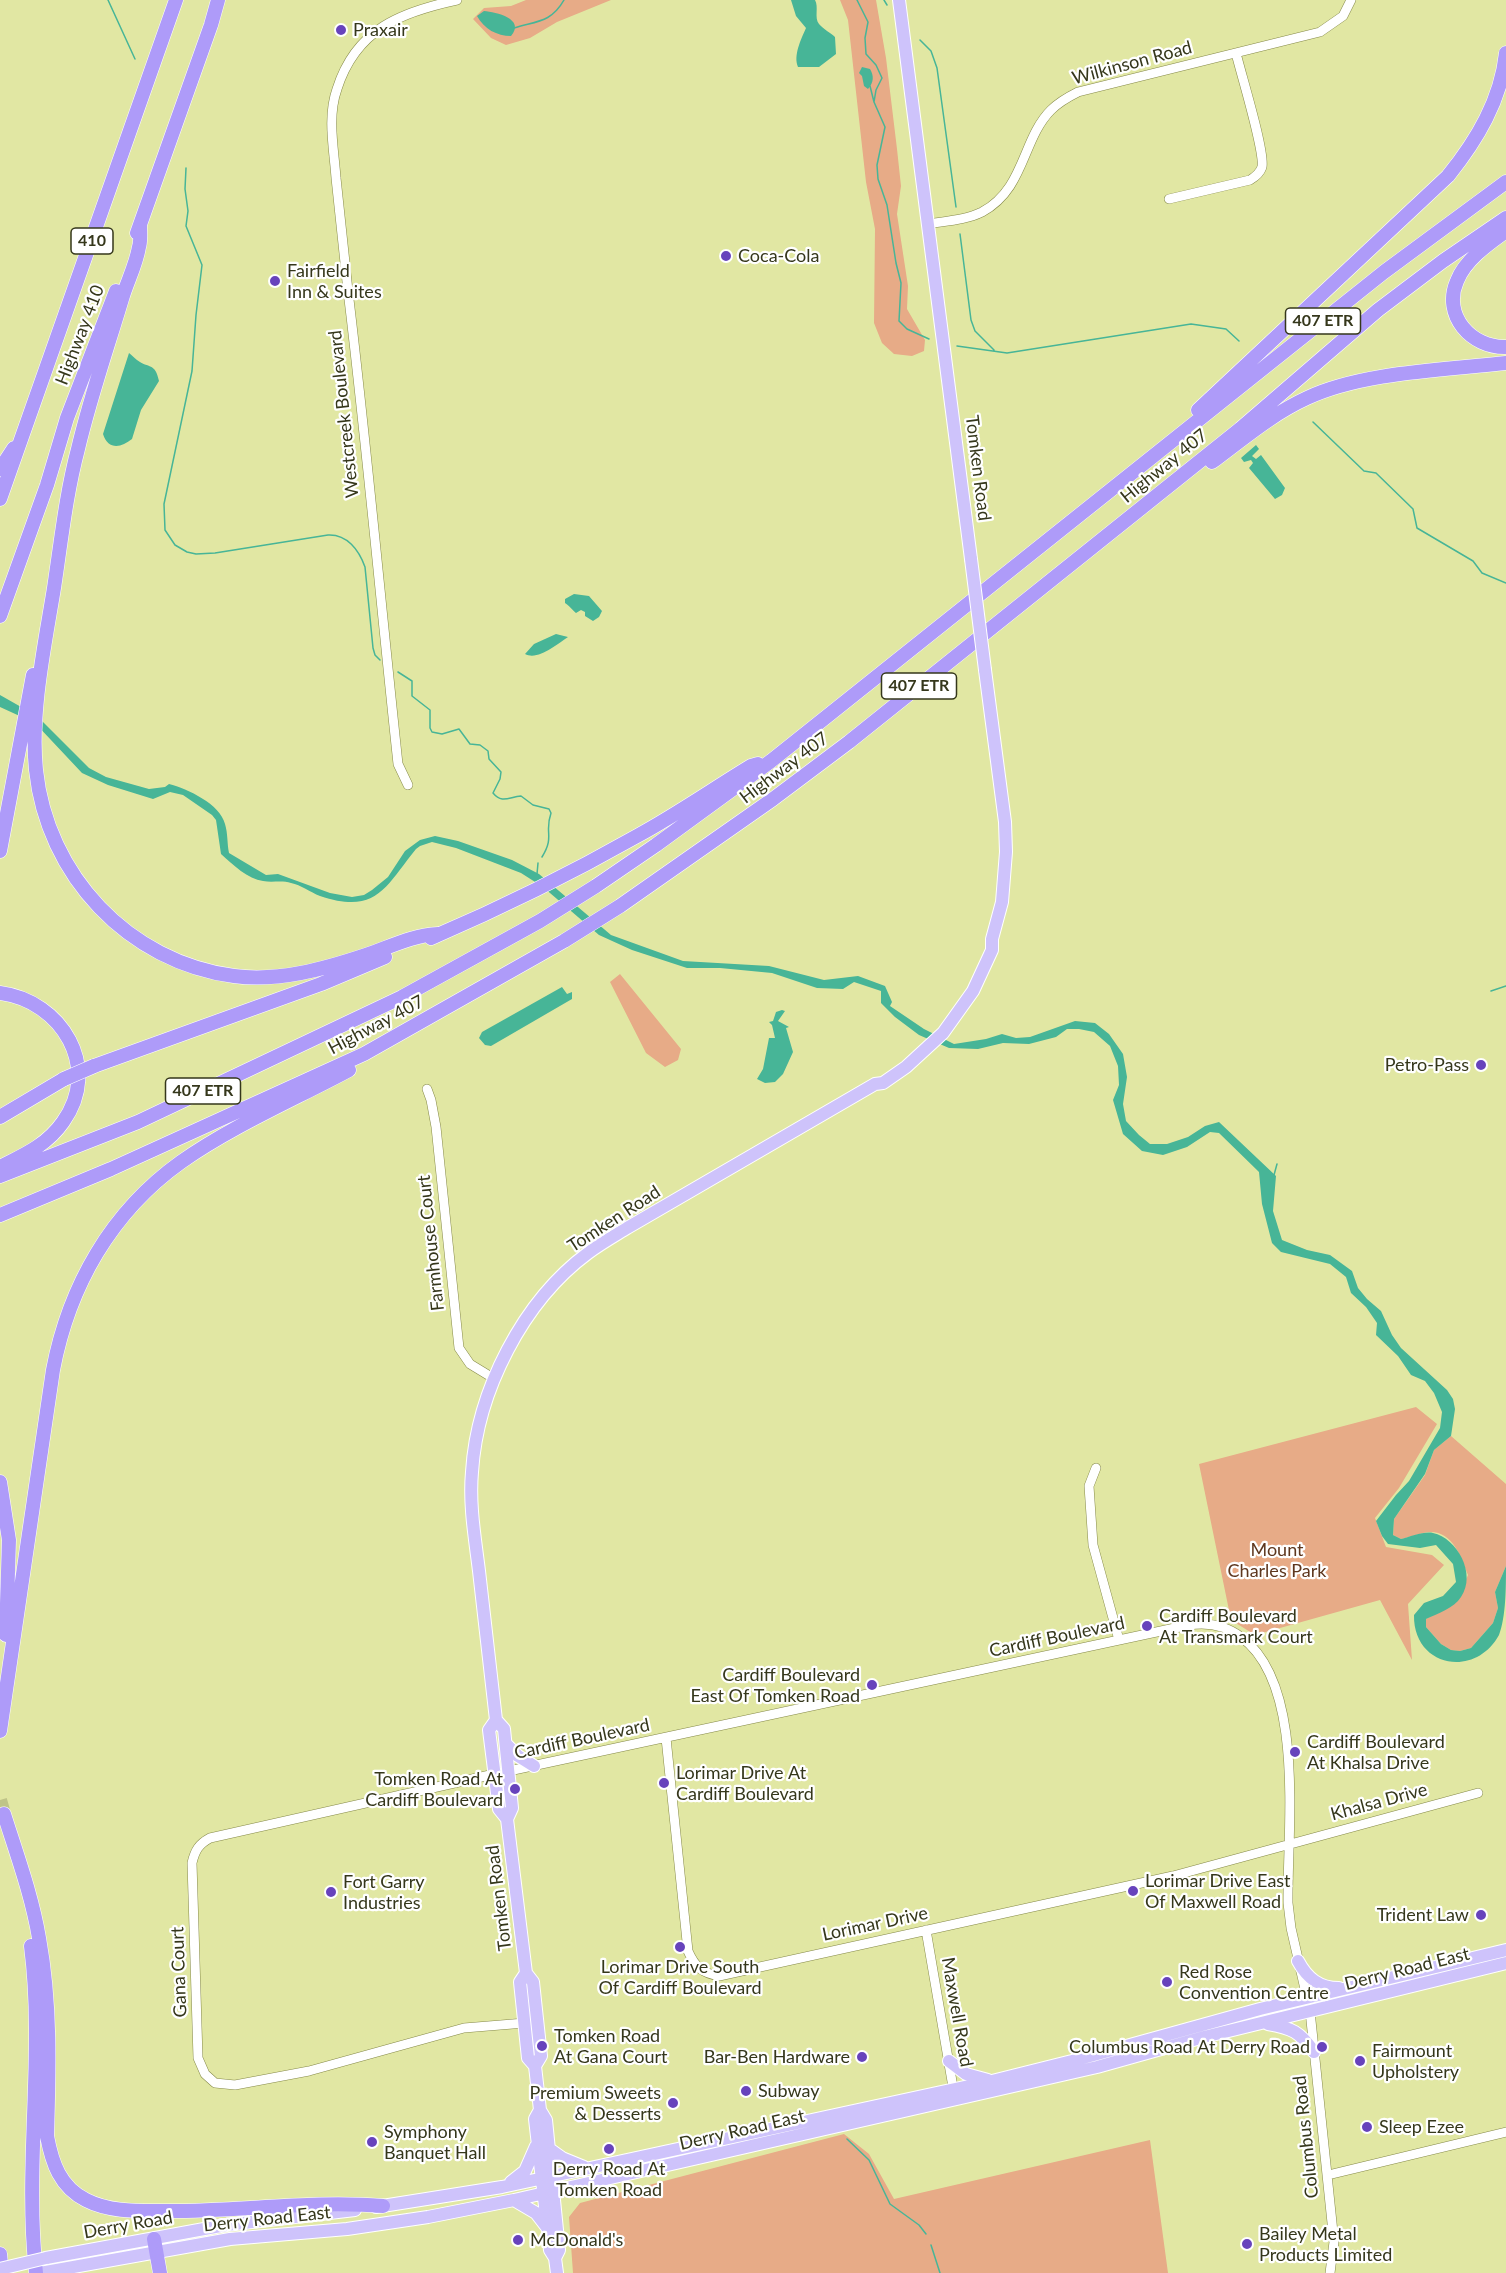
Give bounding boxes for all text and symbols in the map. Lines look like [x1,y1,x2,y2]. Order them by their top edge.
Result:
place label: Praxair [353,19,408,41]
marker: Praxair [334,23,348,37]
street label: Wilkinson Road [1070,37,1194,89]
road number: 410 [71,228,113,254]
place label: Coca-Cola [738,245,820,267]
marker: Coca-Cola [719,249,733,263]
place label: Fairfield Inn & Suites [287,260,382,302]
marker: Fairfield Inn & Suites [268,274,282,288]
street label: Highway 410 [51,282,109,388]
road number: 407 ETR [1286,308,1360,334]
street label: Westcreek Boulevard [324,329,364,499]
street label: Tomken Road [961,414,995,522]
street label: Highway 407 [1116,424,1212,508]
road number: 407 ETR [882,673,956,699]
street label: Highway 407 [735,728,833,808]
street label: Highway 407 [324,991,428,1059]
place label: Petro-Pass [1385,1054,1469,1076]
marker: Petro-Pass [1474,1058,1488,1072]
road number: 407 ETR [166,1078,240,1104]
street label: Farmhouse Court [413,1174,449,1312]
street label: Tomken Road [564,1181,664,1257]
park label: Mount Charles Park [1228,1539,1326,1582]
place label: Cardiff Boulevard At Transmark Court [1159,1605,1313,1648]
street label: Cardiff Boulevard [987,1612,1127,1662]
marker: Cardiff Boulevard At Transmark Court [1140,1619,1154,1633]
place label: Cardiff Boulevard East Of Tomken Road [691,1664,860,1706]
marker: Cardiff Boulevard East Of Tomken Road [865,1678,879,1692]
street label: Cardiff Boulevard [512,1714,652,1764]
place label: Cardiff Boulevard At Khalsa Drive [1307,1731,1445,1774]
marker: Cardiff Boulevard At Khalsa Drive [1288,1745,1302,1759]
place label: Lorimar Drive At Cardiff Boulevard [676,1762,814,1804]
place label: Tomken Road At Cardiff Boulevard [365,1768,503,1810]
marker: Lorimar Drive At Cardiff Boulevard [657,1776,671,1790]
street label: Khalsa Drive [1328,1779,1430,1825]
marker: Tomken Road At Cardiff Boulevard [508,1782,522,1796]
street label: Tomken Road [482,1844,516,1952]
place label: Lorimar Drive East Of Maxwell Road [1145,1870,1291,1912]
place label: Fort Garry Industries [343,1871,425,1914]
marker: Lorimar Drive East Of Maxwell Road [1126,1884,1140,1898]
marker: Fort Garry Industries [324,1885,338,1899]
street label: Lorimar Drive [820,1902,930,1946]
place label: Trident Law [1377,1904,1469,1926]
marker: Trident Law [1474,1908,1488,1922]
street label: Gana Court [167,1926,191,2018]
marker: Lorimar Drive South Of Cardiff Boulevard [673,1940,687,1954]
street label: Derry Road East [1342,1943,1472,1995]
place label: Lorimar Drive South Of Cardiff Boulevard [598,1956,762,1998]
street label: Maxwell Road [937,1956,977,2068]
place label: Red Rose Convention Centre [1179,1961,1329,2004]
marker: Red Rose Convention Centre [1160,1975,1174,1989]
place label: Tomken Road At Gana Court [554,2025,667,2068]
place label: Columbus Road At Derry Road [1069,2036,1310,2058]
marker: Tomken Road At Gana Court [535,2039,549,2053]
marker: Columbus Road At Derry Road [1315,2040,1329,2054]
place label: Fairmount Upholstery [1372,2040,1459,2082]
place label: Bar-Ben Hardware [704,2046,850,2068]
marker: Bar-Ben Hardware [855,2050,869,2064]
marker: Fairmount Upholstery [1353,2054,1367,2068]
street label: Columbus Road [1289,2074,1323,2200]
place label: Subway [758,2080,820,2102]
place label: Premium Sweets & Desserts [529,2082,661,2124]
marker: Subway [739,2084,753,2098]
marker: Premium Sweets & Desserts [666,2096,680,2110]
street label: Derry Road East [677,2105,807,2155]
place label: Sleep Ezee [1379,2116,1464,2138]
marker: Sleep Ezee [1360,2120,1374,2134]
place label: Symphony Banquet Hall [384,2121,486,2164]
marker: Symphony Banquet Hall [365,2135,379,2149]
marker: Derry Road At Tomken Road [602,2142,616,2156]
place label: Derry Road At Tomken Road [553,2158,665,2200]
street label: Derry Road East [202,2202,332,2236]
street label: Derry Road [82,2207,174,2243]
place label: Bailey Metal Products Limited [1259,2223,1392,2266]
place label: McDonald's [530,2229,623,2251]
marker: McDonald's [511,2233,525,2247]
marker: Bailey Metal Products Limited [1240,2237,1254,2251]

